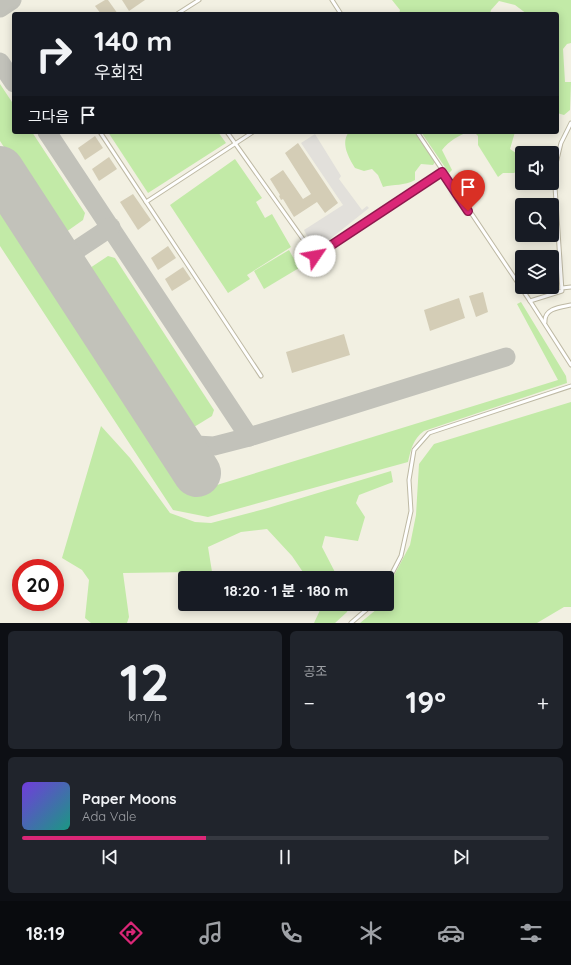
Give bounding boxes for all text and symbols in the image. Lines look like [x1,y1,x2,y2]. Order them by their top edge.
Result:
text: 140 m [94,23,172,58]
icon: right [28,28,80,80]
text: 우회전 [94,61,144,84]
icon: arrive [77,104,99,126]
text: 그다음 [28,107,69,126]
map controls [515,146,559,294]
button: sound [515,146,559,190]
pin [451,170,485,211]
icon: arrive [457,176,479,198]
button: search [515,198,559,242]
position arrow [294,235,336,277]
button: layers [515,250,559,294]
speed limit sign: 20 [12,559,64,611]
text: 18:20 · 1 분 · 180 m [224,581,348,600]
text: 12 [120,649,170,714]
text: 공조 [304,663,327,679]
text: 19° [406,683,446,721]
text: − [304,689,315,717]
text: + [537,689,549,717]
text: km/h [128,708,161,724]
text: Paper Moons [82,789,177,808]
text: Ada Vale [82,808,136,824]
icon: previous [99,846,121,868]
icon: pause [274,846,296,868]
icon: next [450,846,472,868]
icon: directions [117,919,145,947]
icon: music [197,919,225,947]
icon: phone [277,919,305,947]
icon: climate [357,919,385,947]
icon: car [437,919,465,947]
icon: filters [517,919,545,947]
text: 18:19 [26,922,65,945]

